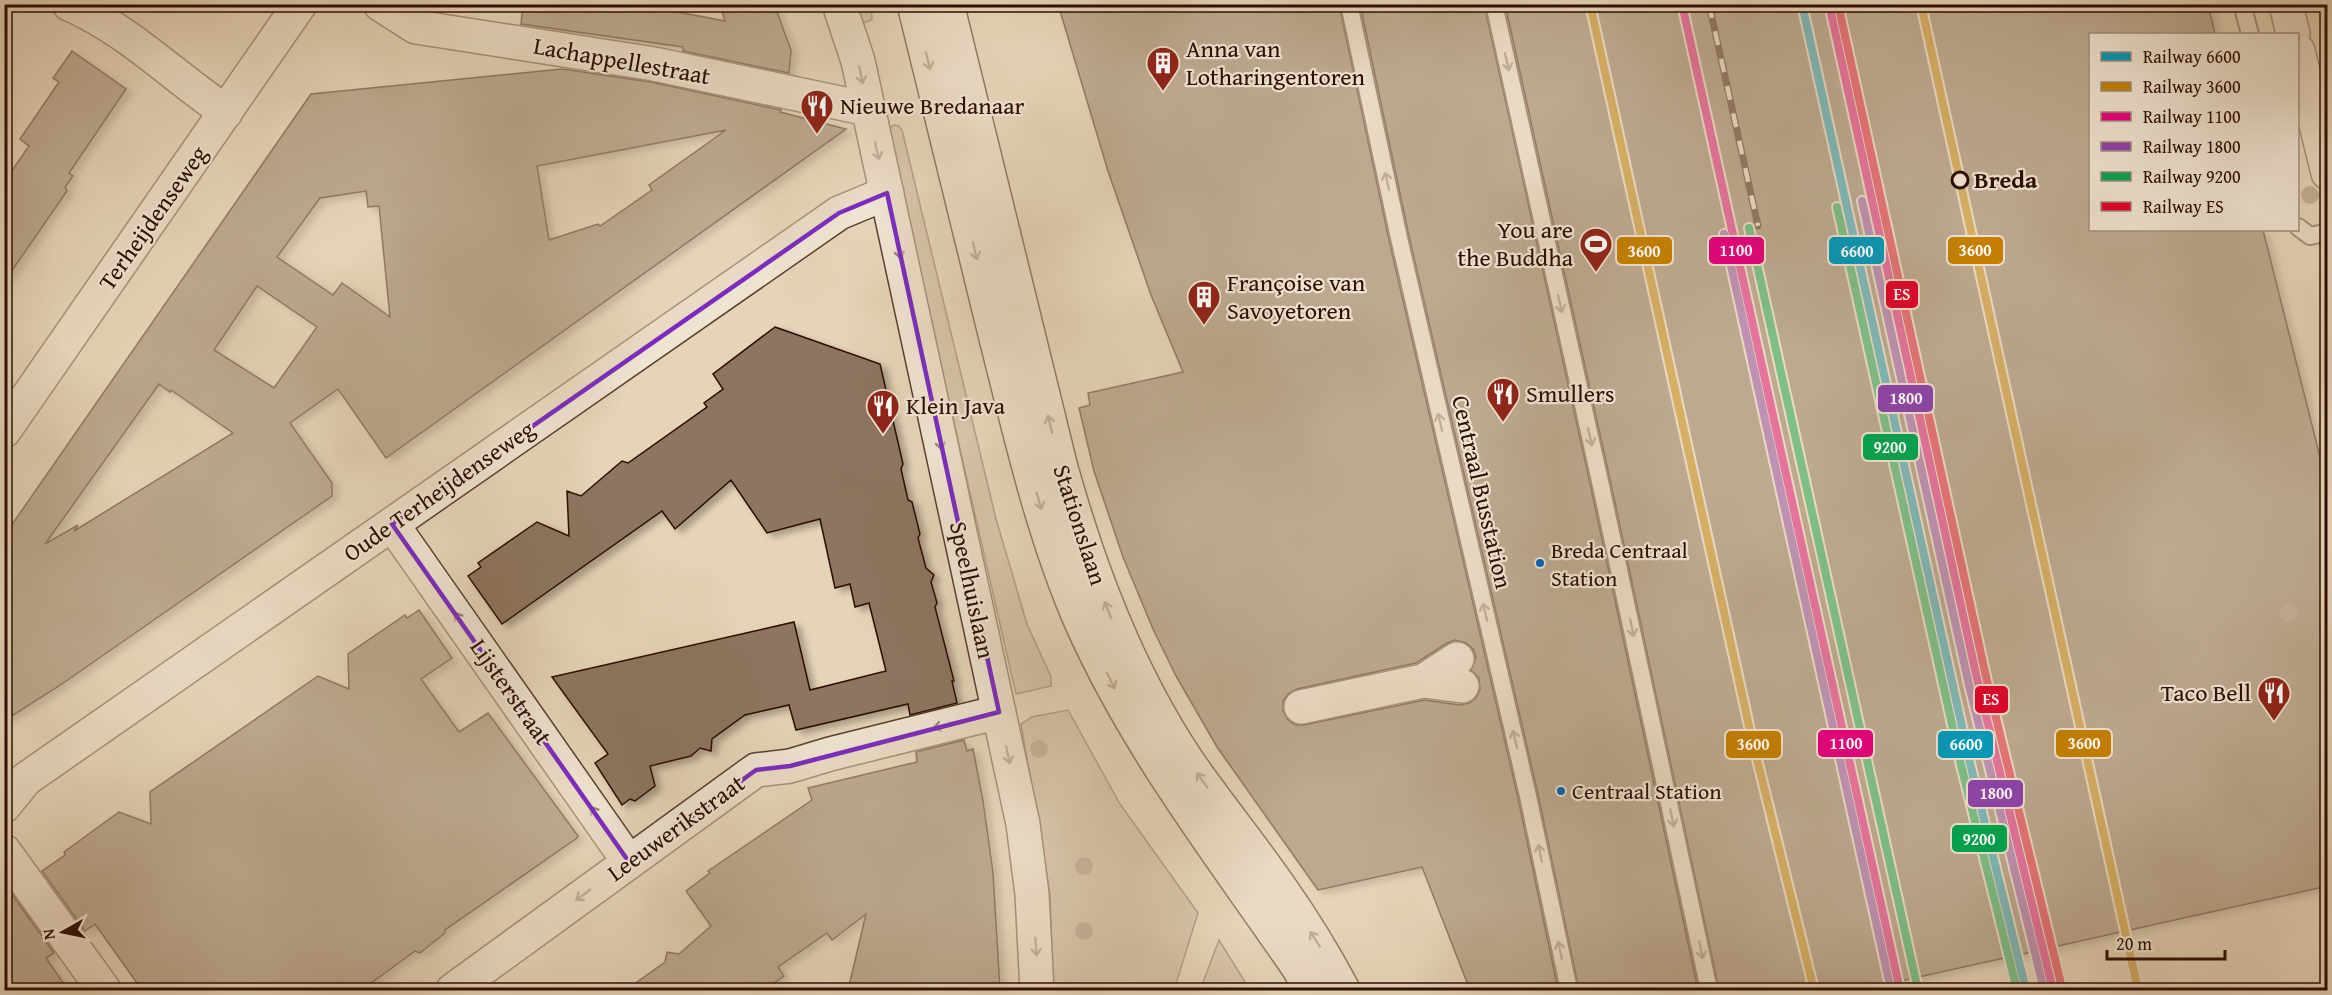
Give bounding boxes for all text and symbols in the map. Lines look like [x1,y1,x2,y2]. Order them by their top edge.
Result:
street label: Lachappellestraat [531,28,714,93]
place label: Anna van Lotharingentoren [1186,31,1366,94]
legend [2089,33,2299,231]
text: Railway 6600 [2143,43,2241,70]
building icon: Anna van Lotharingentoren [1145,45,1181,92]
one-way arrow [923,52,935,71]
one-way arrow [1501,52,1513,71]
one-way arrow [855,65,867,84]
text: Railway 3600 [2143,73,2241,100]
restaurant icon: Nieuwe Bredanaar [799,88,835,135]
place label: Nieuwe Bredanaar [840,88,1024,123]
text: Railway 1100 [2143,103,2241,130]
text: Railway 1800 [2143,133,2241,160]
street label: Terheijdenseweg [90,138,216,297]
one-way arrow [872,141,883,160]
place label: Breda [1974,162,2038,197]
text: Railway 9200 [2143,163,2241,190]
marker: Breda [1951,171,1969,189]
one-way arrow [1381,172,1392,191]
text: Railway ES [2143,193,2224,220]
place label: You are the Buddha [1457,212,1574,275]
sports icon: You are the Buddha [1578,226,1614,273]
line badge: 3600 [1616,236,1673,265]
line badge: 1100 [1708,236,1765,265]
line badge: 6600 [1828,236,1885,265]
line badge: 3600 [1947,236,2004,265]
text: 1100 [1719,238,1753,262]
text: 3600 [1958,238,1992,262]
text: 3600 [1627,239,1661,263]
text: 6600 [1840,239,1874,263]
one-way arrow [894,240,905,260]
one-way arrow [969,241,981,260]
place label: Françoise van Savoyetoren [1227,265,1366,328]
building icon: Françoise van Savoyetoren [1186,279,1222,326]
line badge: ES [1885,280,1919,309]
text: ES [1894,282,1910,306]
one-way arrow [1555,294,1566,313]
restaurant icon: Smullers [1485,376,1521,423]
place label: Smullers [1526,376,1614,411]
line badge: 1800 [1877,384,1934,413]
text: 1800 [1889,386,1923,410]
restaurant icon: Klein Java [865,388,901,435]
place label: Klein Java [906,388,1006,423]
street label: Centraal Busstation [1443,392,1522,592]
street label: Oude Terheijdenseweg [336,411,542,570]
one-way arrow [1434,413,1446,432]
one-way arrow [1044,415,1056,434]
one-way arrow [1585,427,1596,447]
one-way arrow [935,431,946,450]
line badge: 9200 [1862,433,1919,461]
text: 9200 [1873,435,1907,459]
street label: Stationslaan [1045,460,1117,590]
one-way arrow [1034,491,1045,510]
street label: Speelhuislaan [941,518,1004,662]
place label: Breda Centraal Station [1551,534,1688,594]
marker: Breda Centraal Station [1534,557,1546,569]
one-way arrow [1102,601,1113,620]
one-way arrow [1479,603,1491,622]
one-way arrow [453,612,466,628]
one-way arrow [1626,618,1638,637]
street label: Lijsterstraat [462,631,561,752]
one-way arrow [1105,672,1117,690]
place label: Taco Bell [2161,675,2251,710]
restaurant icon: Taco Bell [2256,675,2292,722]
line badge: ES [1974,685,2009,714]
text: ES [1983,687,1999,711]
one-way arrow [933,721,952,733]
line badge: 1100 [1817,729,1874,758]
line badge: 3600 [2055,729,2112,758]
one-way arrow [1509,730,1520,749]
line badge: 3600 [1725,730,1782,759]
line badge: 6600 [1937,730,1994,759]
text: 1100 [1829,731,1863,755]
text: 3600 [2067,731,2101,755]
text: 3600 [1736,732,1770,756]
text: 6600 [1949,732,1983,756]
one-way arrow [1003,744,1014,764]
street label: Leeuwerikstraat [600,765,752,890]
one-way arrow [1196,773,1208,789]
place label: Centraal Station [1572,775,1722,807]
line badge: 1800 [1967,779,2024,808]
text: 1800 [1979,781,2013,805]
marker: Centraal Station [1555,785,1567,797]
one-way arrow [590,806,602,822]
one-way arrow [1667,808,1679,827]
line badge: 9200 [1951,824,2008,853]
text: 9200 [1962,827,1996,851]
one-way arrow [1534,843,1545,863]
one-way arrow [576,889,592,902]
north arrow [33,902,93,962]
scale bar [2107,923,2226,961]
text: N [35,927,61,942]
text: 20 m [2116,930,2152,957]
one-way arrow [1308,931,1321,948]
one-way arrow [1030,937,1041,957]
one-way arrow [1696,940,1707,959]
one-way arrow [1554,941,1566,960]

